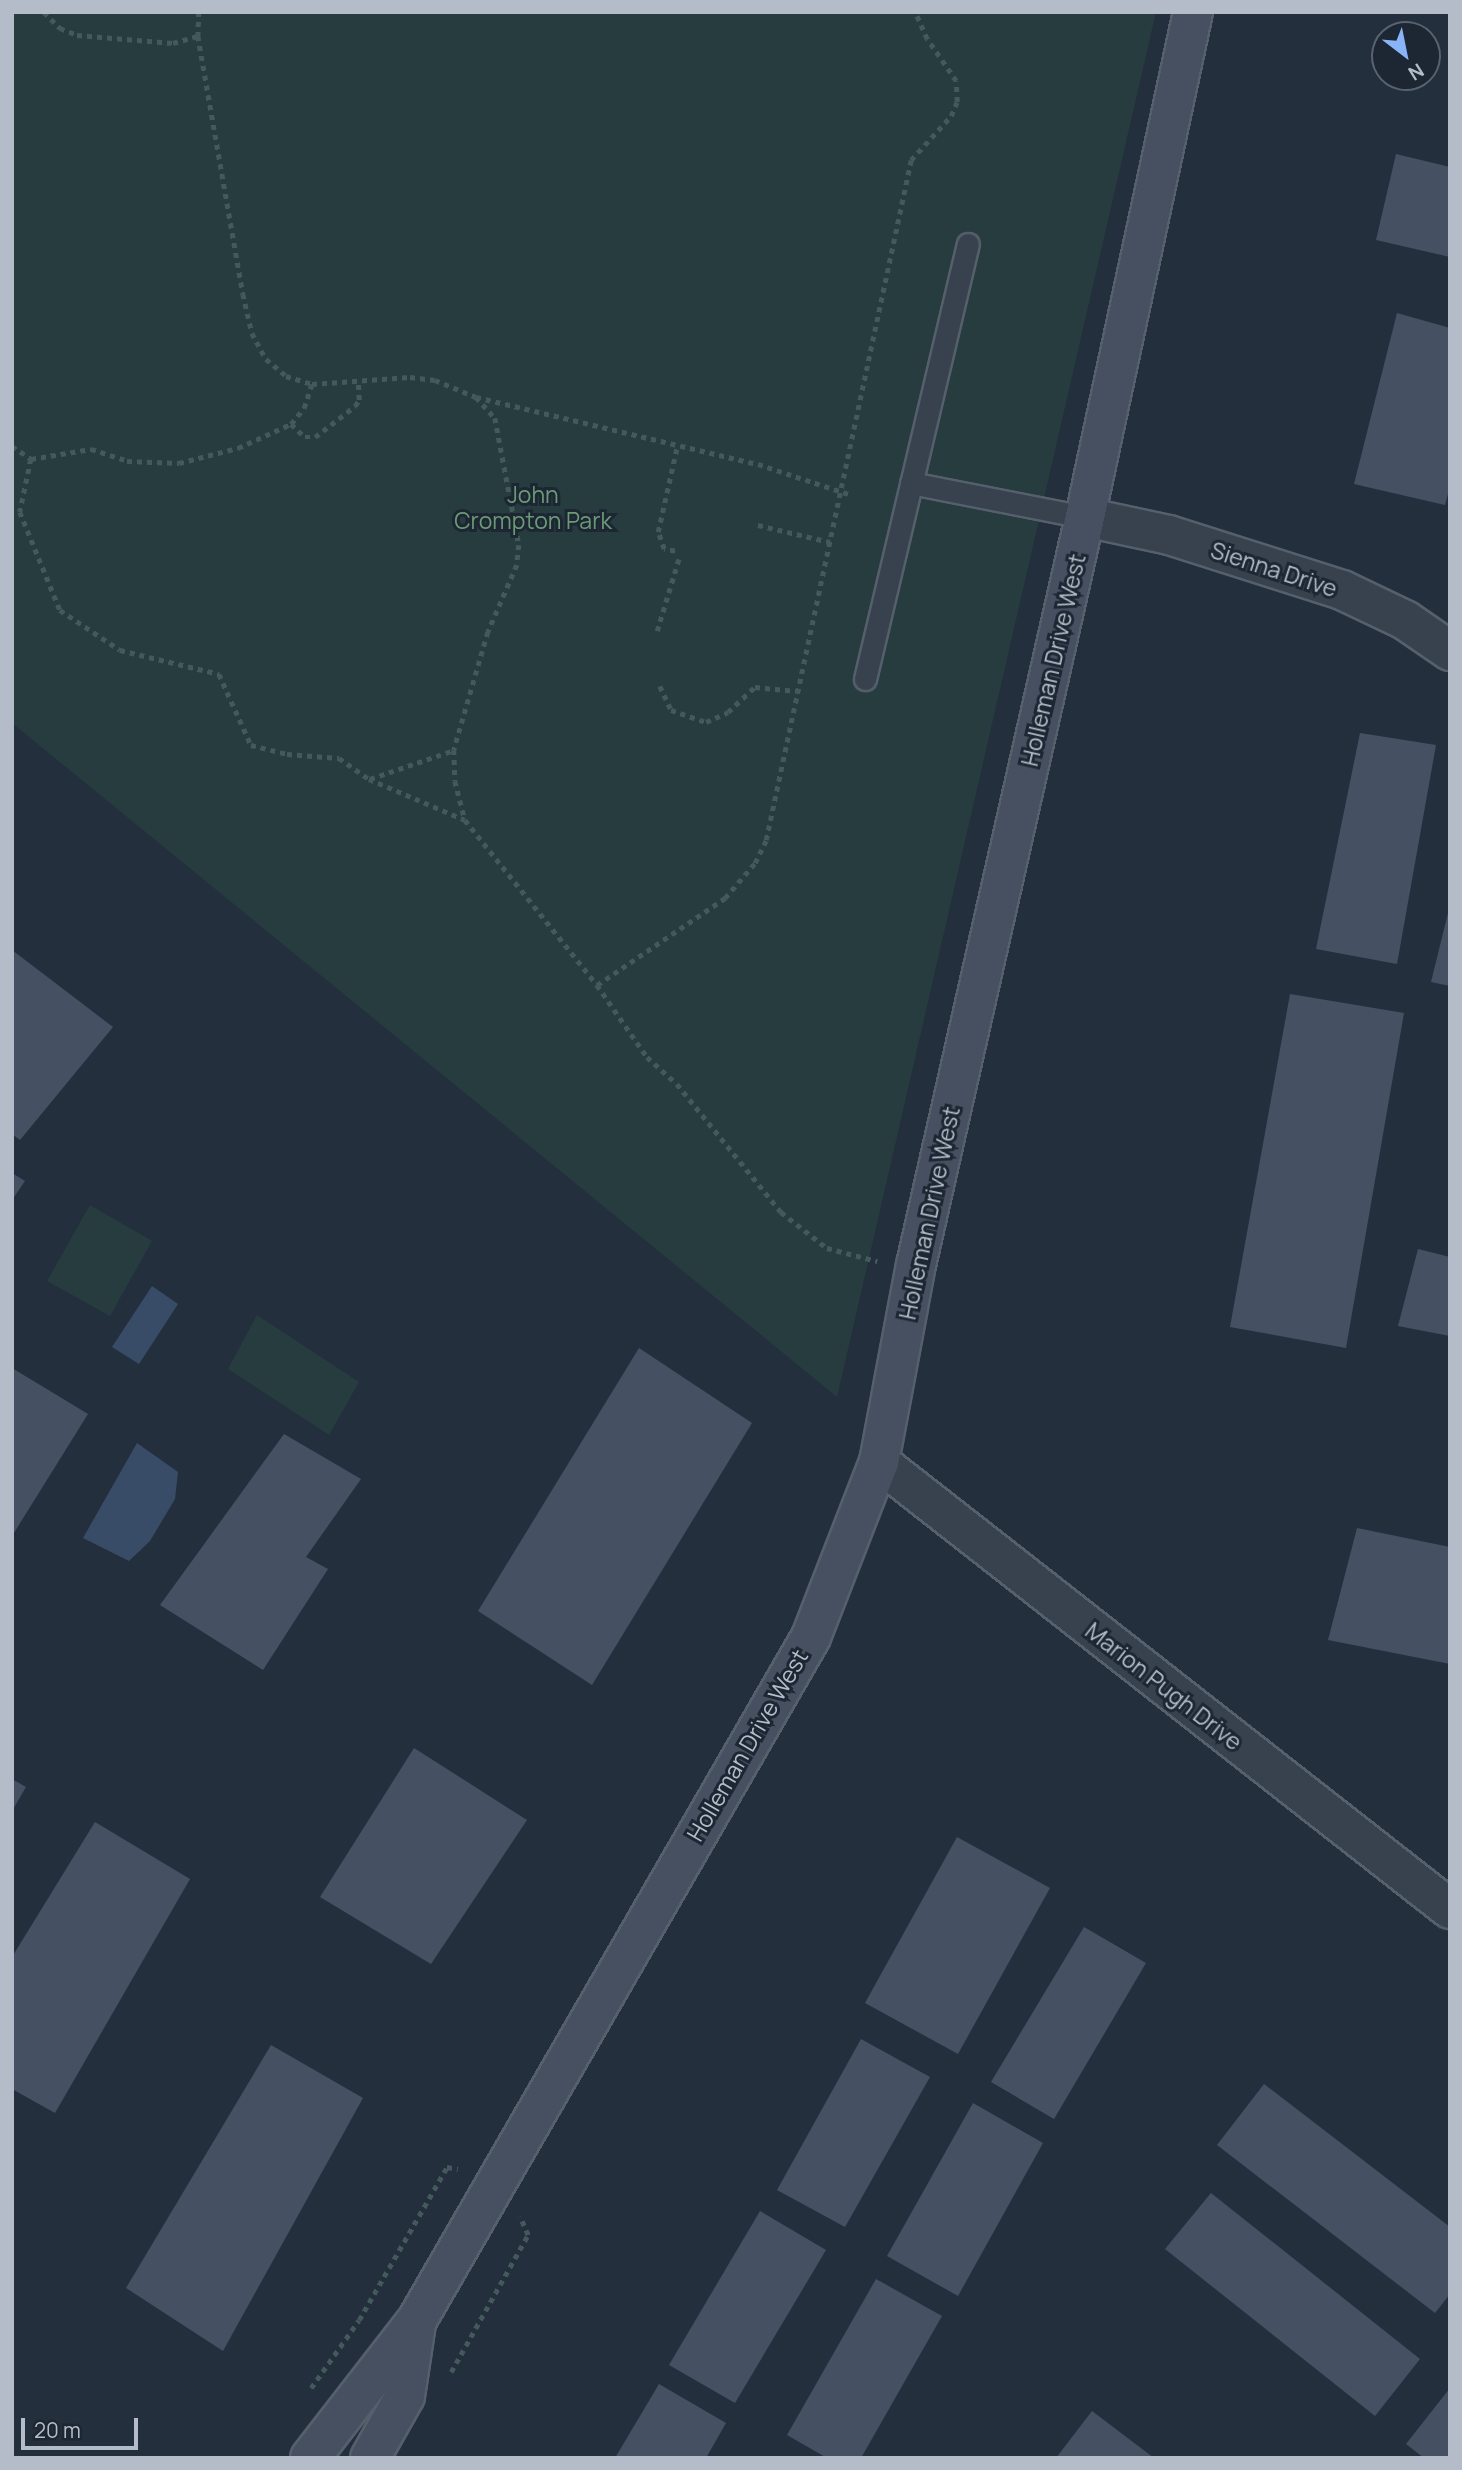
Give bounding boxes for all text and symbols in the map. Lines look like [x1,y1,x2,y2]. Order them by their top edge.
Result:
north arrow [1371,21,1441,91]
text: N [1403,57,1429,87]
park label: John Crompton Park [454,480,612,534]
street label: Sienna Drive [1207,536,1341,602]
street label: Holleman Drive West [1015,551,1091,769]
street label: Holleman Drive West [893,1104,965,1322]
street label: Marion Pugh Drive [1080,1616,1248,1756]
street label: Holleman Drive West [681,1644,813,1846]
scale bar [24,2404,142,2448]
text: 20 m [34,2416,81,2444]

